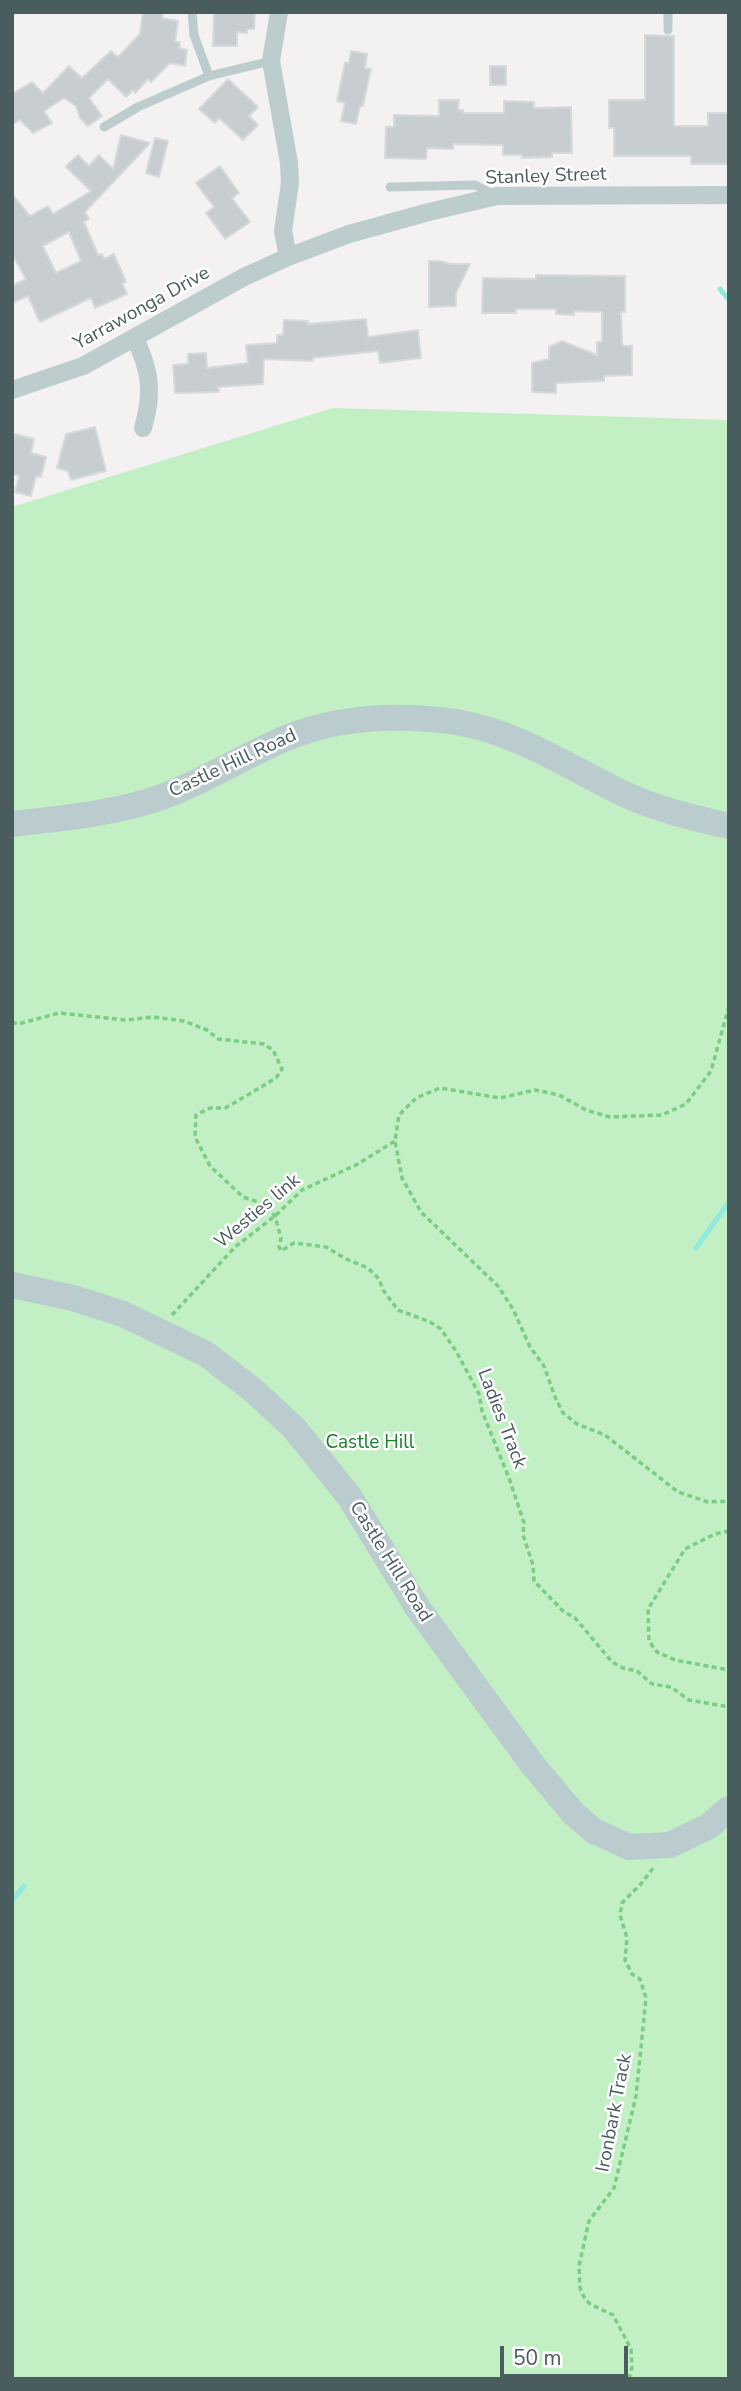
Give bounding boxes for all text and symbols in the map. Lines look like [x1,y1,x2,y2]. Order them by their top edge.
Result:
street label: Stanley Street [485,163,607,191]
street label: Yarrawonga Drive [70,262,214,356]
street label: Castle Hill Road [166,725,300,803]
street label: Westies link [211,1170,305,1254]
street label: Ladies Track [472,1366,530,1472]
park label: Castle Hill [326,1432,414,1454]
street label: Castle Hill Road [344,1497,436,1627]
street label: Ironbark Track [592,2052,638,2174]
scale bar [503,2332,631,2376]
text: 50 m [513,2344,562,2372]

